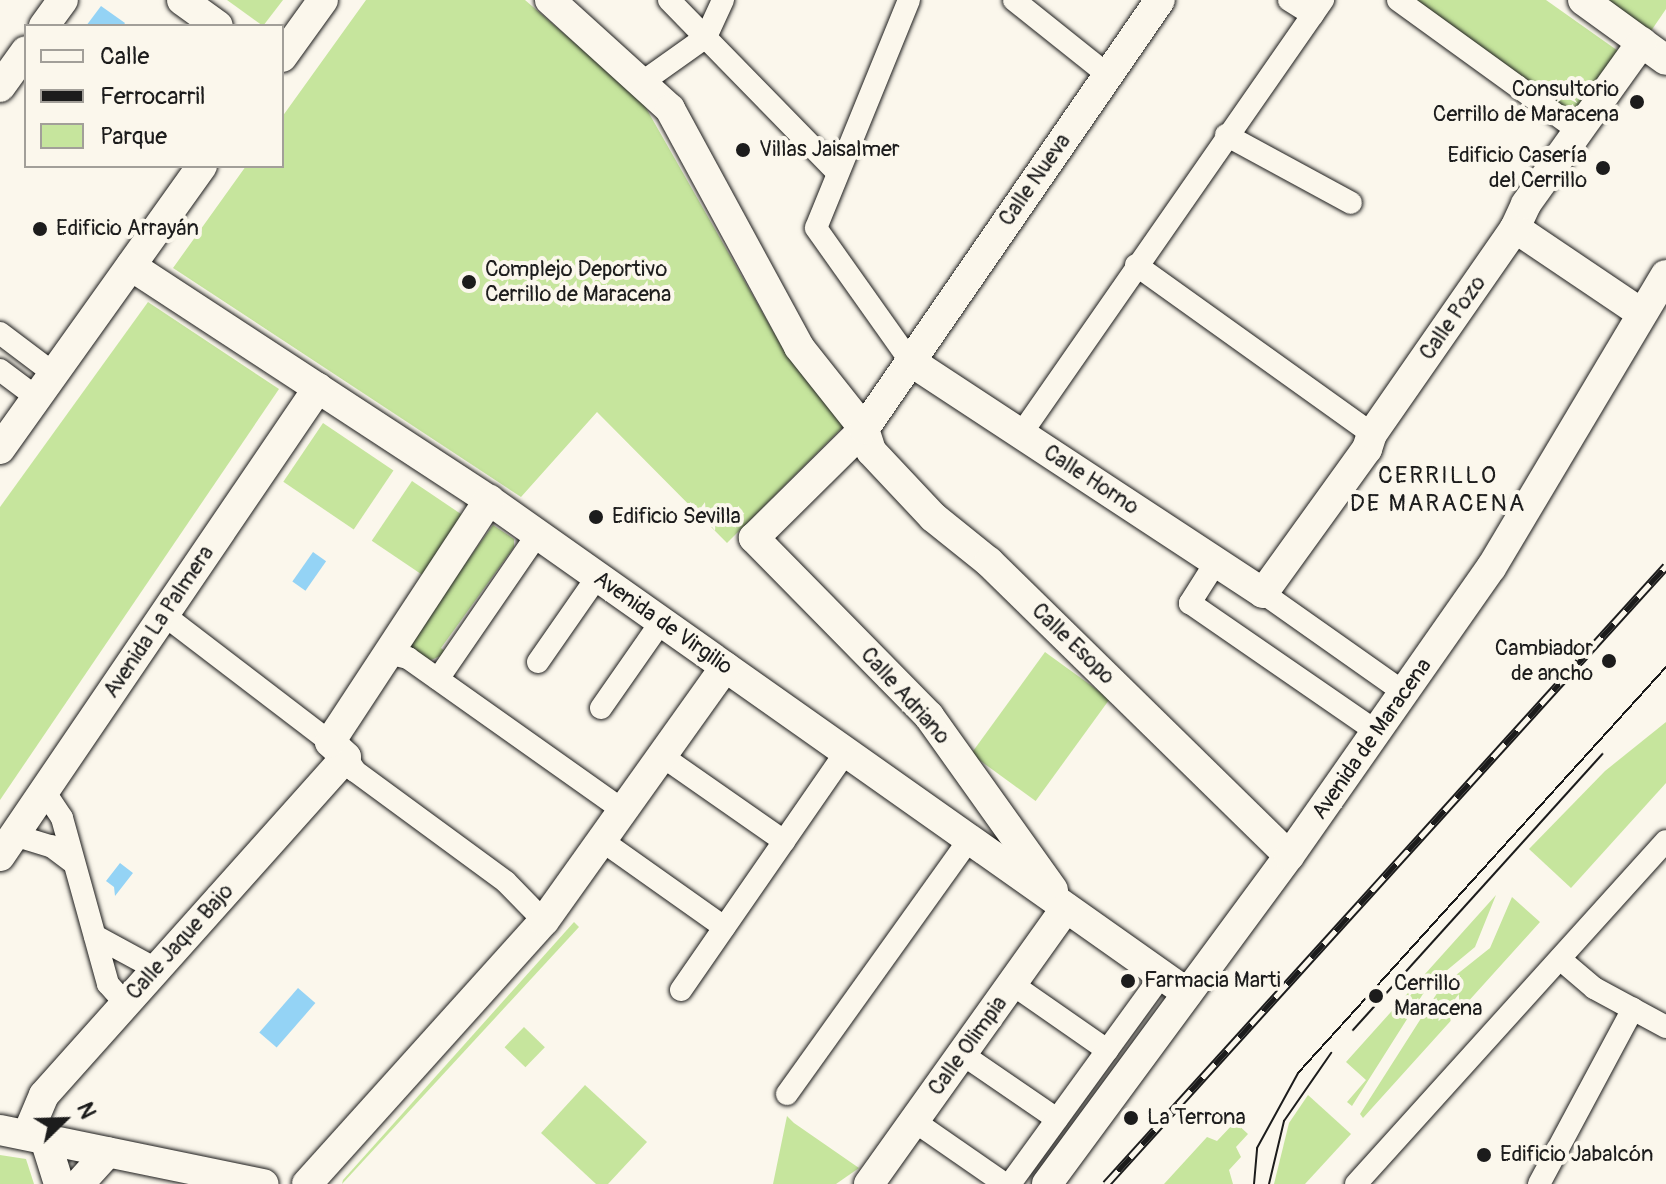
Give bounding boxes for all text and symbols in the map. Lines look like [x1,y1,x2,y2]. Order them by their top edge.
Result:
legend [24,24,284,168]
text: Calle [100,42,149,71]
place label: Consultorio Cerrillo de Maracena [1433,76,1619,128]
text: Ferrocarril [100,82,206,111]
marker: Consultorio Cerrillo de Maracena [1626,91,1648,113]
text: Parque [100,122,167,151]
street label: Calle Nueva [994,129,1076,231]
place label: Villas Jaisalmer [759,137,900,163]
marker: Villas Jaisalmer [734,141,752,159]
place label: Edificio Casería del Cerrillo [1448,142,1587,194]
marker: Edificio Casería del Cerrillo [1594,159,1612,177]
place label: Edificio Arrayán [56,216,199,242]
marker: Edificio Arrayán [31,220,49,238]
place label: Complejo Deportivo Cerrillo de Maracena [485,256,671,308]
street label: Calle Pozo [1414,271,1492,365]
marker: Complejo Deportivo Cerrillo de Maracena [460,273,478,291]
street label: Calle Horno [1038,439,1144,521]
district label: CERRILLO DE MARACENA [1350,462,1526,518]
place label: Edificio Sevilla [612,504,741,530]
marker: Edificio Sevilla [587,508,605,526]
street label: Avenida La Palmera [98,541,220,703]
street label: Avenida de Virgilio [589,565,737,681]
street label: Calle Esopo [1026,598,1120,690]
place label: Cambiador de ancho [1495,635,1593,686]
street label: Calle Adriano [855,642,955,750]
marker: Cambiador de ancho [1600,652,1618,670]
street label: Avenida de Maracena [1307,653,1437,825]
street label: Calle Jaque Bajo [121,878,239,1006]
place label: Farmacia Marti [1144,968,1281,994]
place label: Cerrillo Maracena [1394,970,1482,1022]
marker: Farmacia Marti [1119,972,1137,990]
marker: Cerrillo Maracena [1365,985,1387,1007]
street label: Calle Olimpia [923,991,1013,1101]
north arrow [24,1080,104,1160]
text: N [70,1098,102,1123]
place label: La Terrona [1147,1105,1246,1131]
marker: La Terrona [1122,1109,1140,1127]
place label: Edificio Jabalcón [1500,1142,1653,1168]
marker: Edificio Jabalcón [1475,1146,1493,1164]

